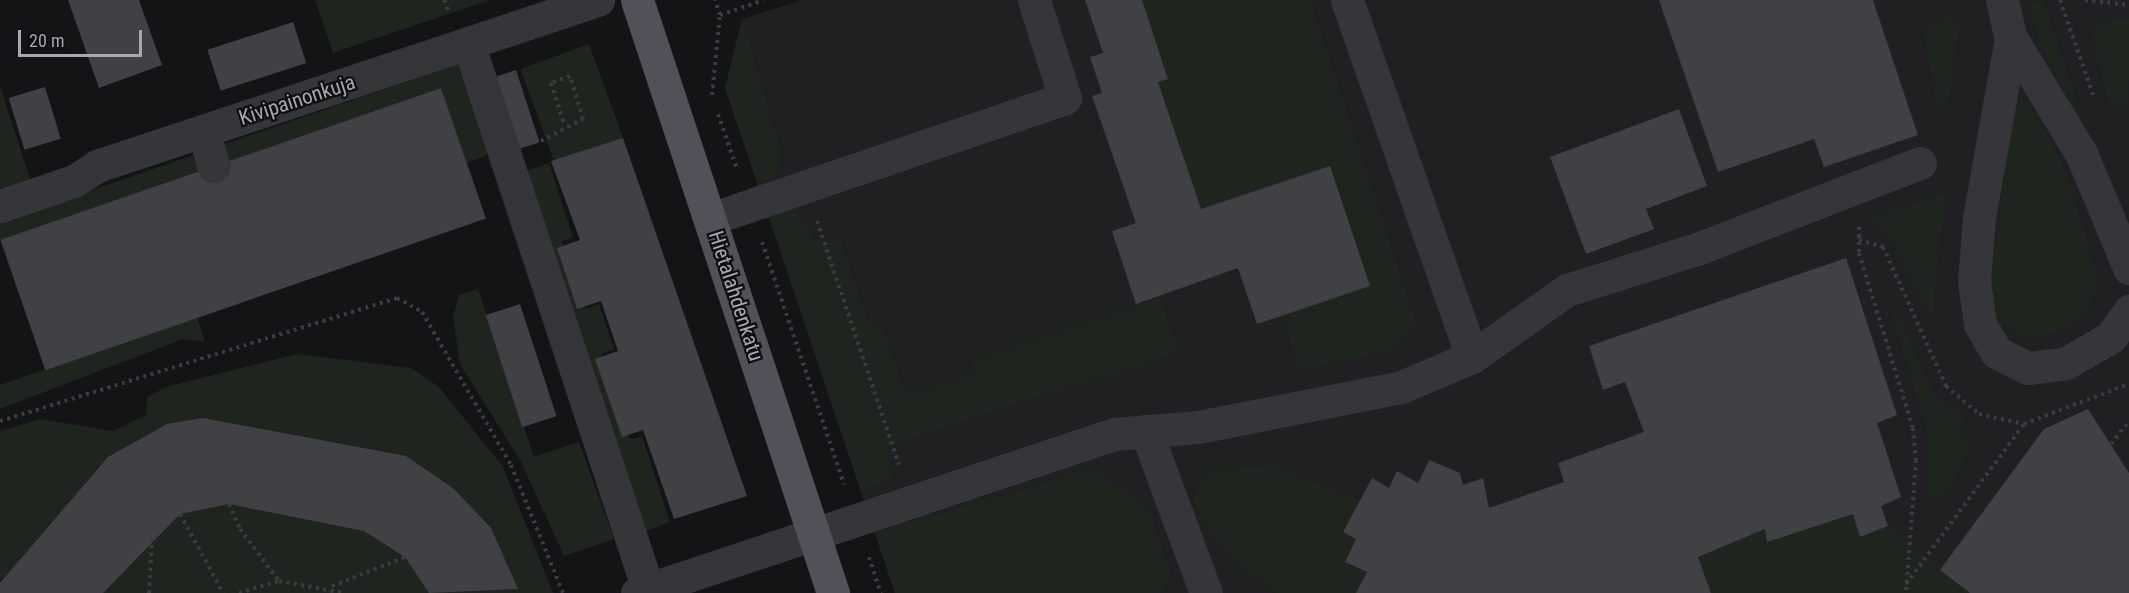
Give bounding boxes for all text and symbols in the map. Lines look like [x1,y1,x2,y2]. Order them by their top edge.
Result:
scale bar [21,18,146,56]
text: 20 m [29,30,64,51]
street label: Kivipainonkuja [236,69,358,131]
street label: Hietalahdenkatu [703,228,769,364]

